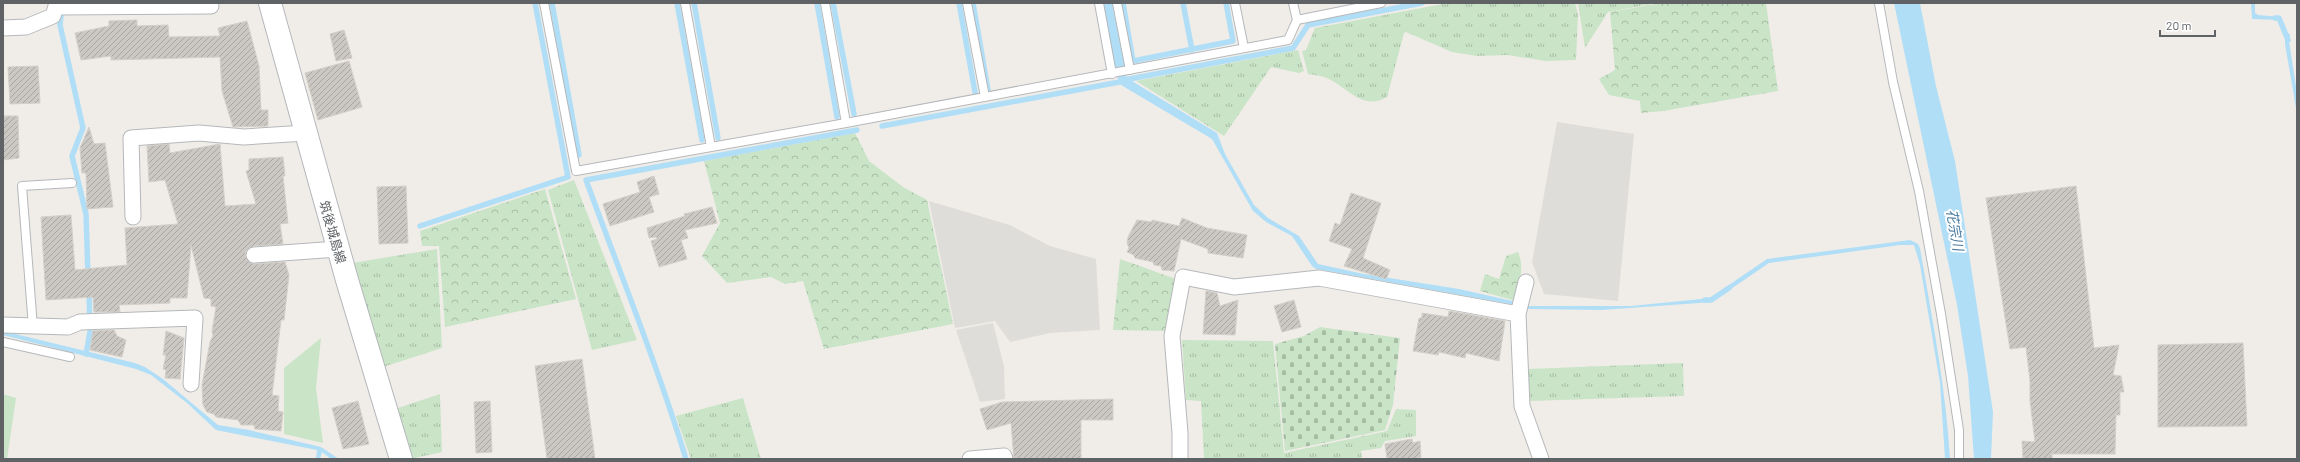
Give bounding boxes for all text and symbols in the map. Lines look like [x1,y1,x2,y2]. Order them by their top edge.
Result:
scale bar [2160,12,2215,38]
text: 20 m [2166,18,2192,32]
street label: 筑後城島線 [316,199,350,265]
water label: 花宗川 [1943,208,1968,254]

